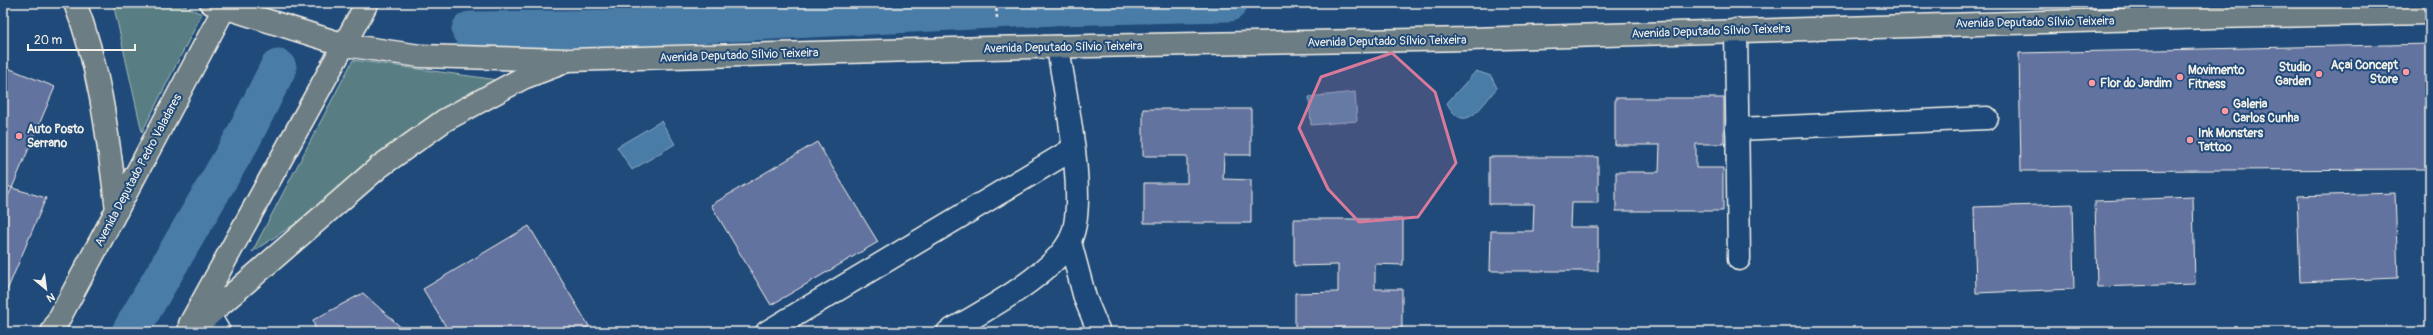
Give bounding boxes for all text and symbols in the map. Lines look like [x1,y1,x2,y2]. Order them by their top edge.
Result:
street label: Avenida Deputado Sílvio Teixeira [1955,14,2115,31]
street label: Avenida Deputado Sílvio Teixeira [1631,21,1791,42]
scale bar [28,26,135,52]
text: 20 m [34,33,63,48]
street label: Avenida Deputado Sílvio Teixeira [1307,33,1467,50]
street label: Avenida Deputado Sílvio Teixeira [983,39,1143,56]
street label: Avenida Deputado Sílvio Teixeira [659,45,819,66]
place label: Açai Concept Store [2331,58,2399,87]
place label: Studio Garden [2275,60,2312,89]
place label: Movimento Fitness [2188,63,2245,92]
marker: Açai Concept Store [2401,67,2411,77]
marker: Studio Garden [2314,69,2324,79]
marker: Movimento Fitness [2175,72,2185,82]
place label: Flor do Jardim [2100,76,2172,91]
marker: Flor do Jardim [2087,78,2097,88]
street label: Avenida Deputado Pedro Valadares [92,91,185,249]
place label: Galeria Carlos Cunha [2233,97,2299,126]
marker: Galeria Carlos Cunha [2220,106,2230,116]
place label: Auto Posto Serrano [27,122,84,151]
place label: Ink Monsters Tattoo [2197,126,2264,155]
marker: Auto Posto Serrano [14,131,24,141]
marker: Ink Monsters Tattoo [2185,135,2195,145]
north arrow [26,269,66,309]
text: N [44,290,57,305]

